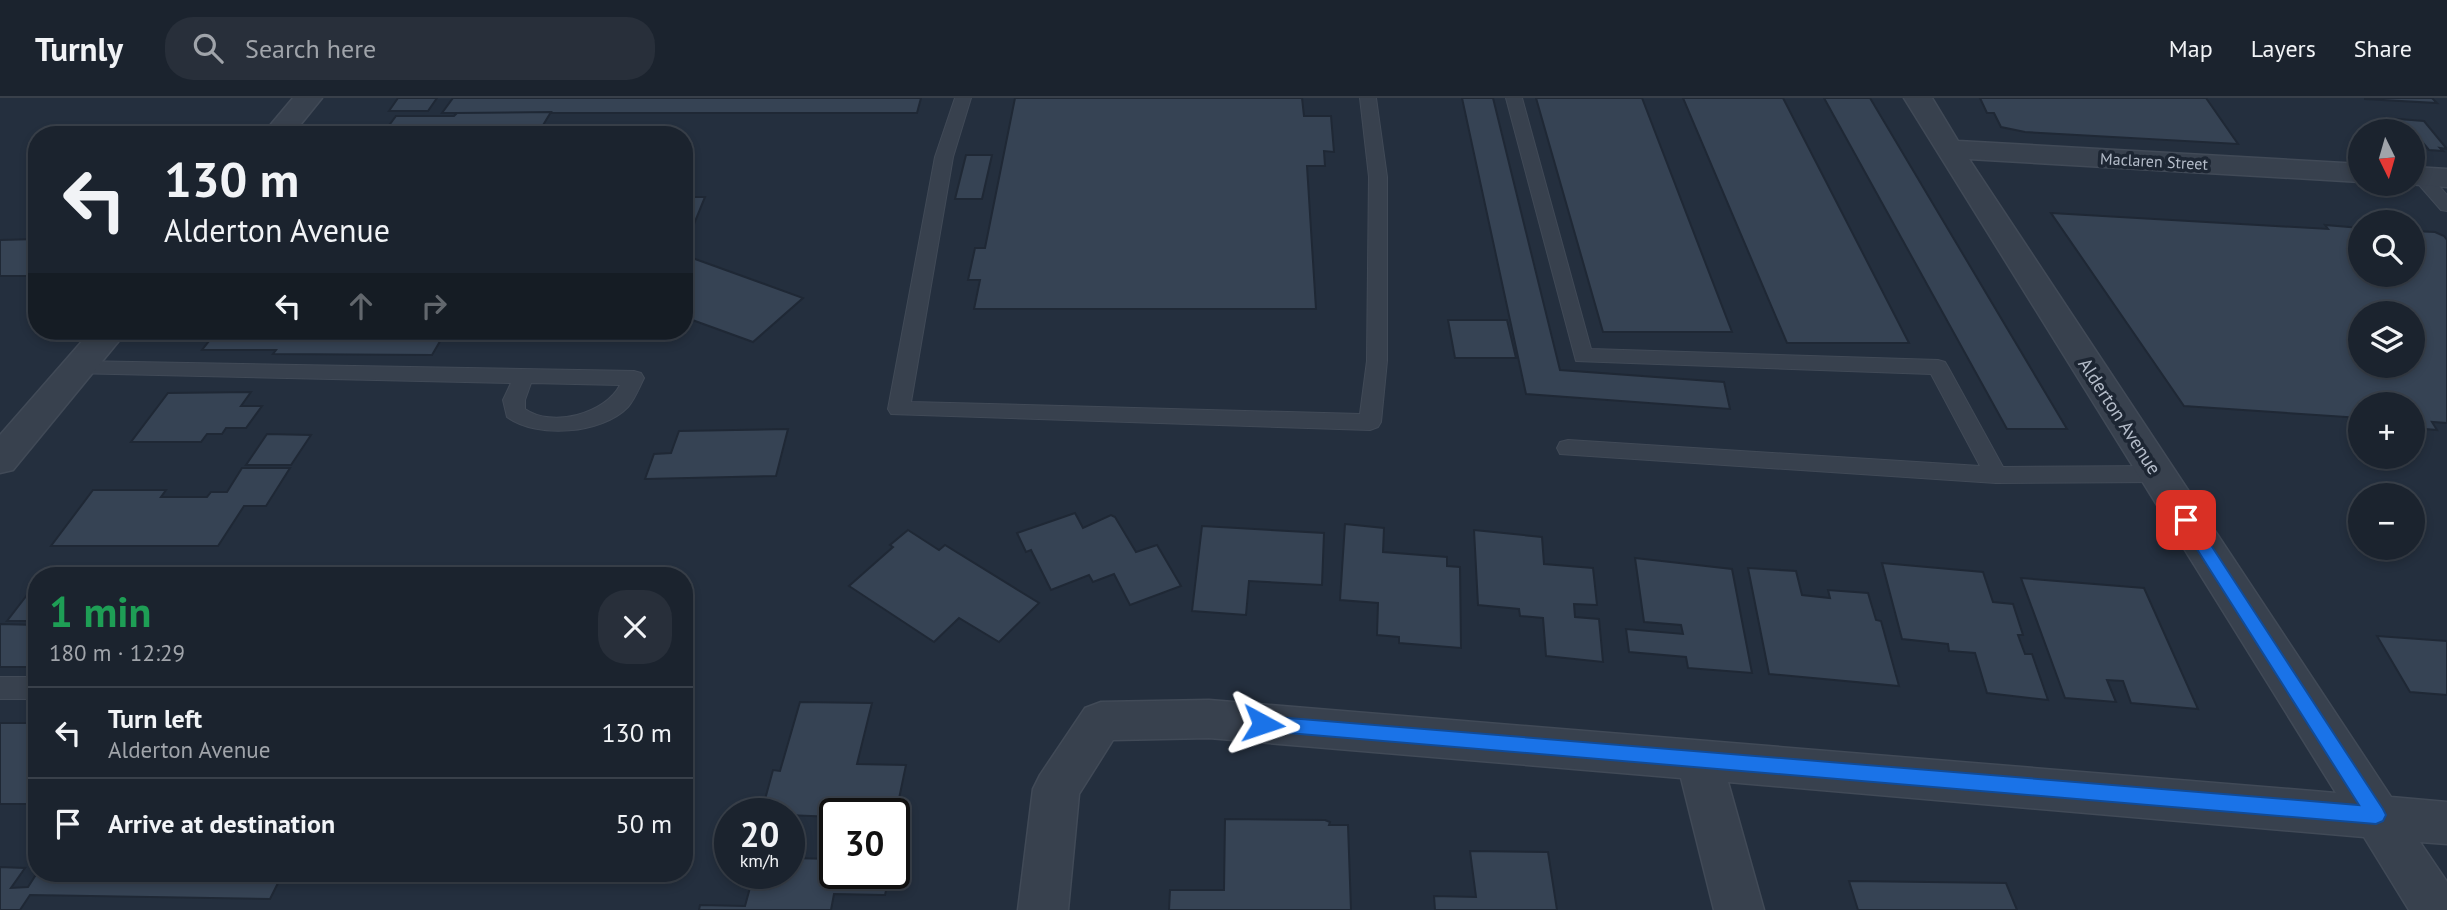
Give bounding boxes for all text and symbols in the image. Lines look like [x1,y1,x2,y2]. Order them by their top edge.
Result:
search box [165,17,655,80]
text: Turnly [35,27,123,70]
icon: search [189,29,227,67]
text: Search here [245,32,376,65]
text: Map [2169,33,2213,64]
text: Layers [2251,33,2316,64]
text: Share [2354,33,2412,64]
north arrow [2348,119,2426,196]
map controls [2348,119,2425,560]
text: 130 m [164,147,299,211]
street label: Maclaren Street [2100,148,2209,174]
icon: left [49,154,140,245]
text: Alderton Avenue [164,209,390,251]
button: search [2348,210,2425,287]
icon: left [269,287,307,325]
icon: ahead [342,287,380,325]
icon: right [415,287,453,325]
button: layers [2348,301,2425,378]
street label: Alderton Avenue [2073,353,2167,479]
button: + [2348,392,2425,469]
button: − [2348,483,2425,560]
pin [2156,490,2216,550]
icon: arrive [2167,501,2205,539]
text: 1 min [49,584,151,639]
button: close [598,590,672,664]
text: 180 m · 12:29 [49,638,185,667]
position arrow [1226,687,1300,761]
text: Turn left [108,702,202,735]
icon: left [49,714,87,752]
text: 130 m [601,716,672,749]
text: Alderton Avenue [108,735,270,764]
speed limit sign: 30 [819,798,910,889]
icon: arrive [49,805,87,843]
text: Arrive at destination [108,807,335,840]
text: 50 m [616,807,672,840]
text: 20 [740,811,779,857]
text: km/h [740,849,779,872]

